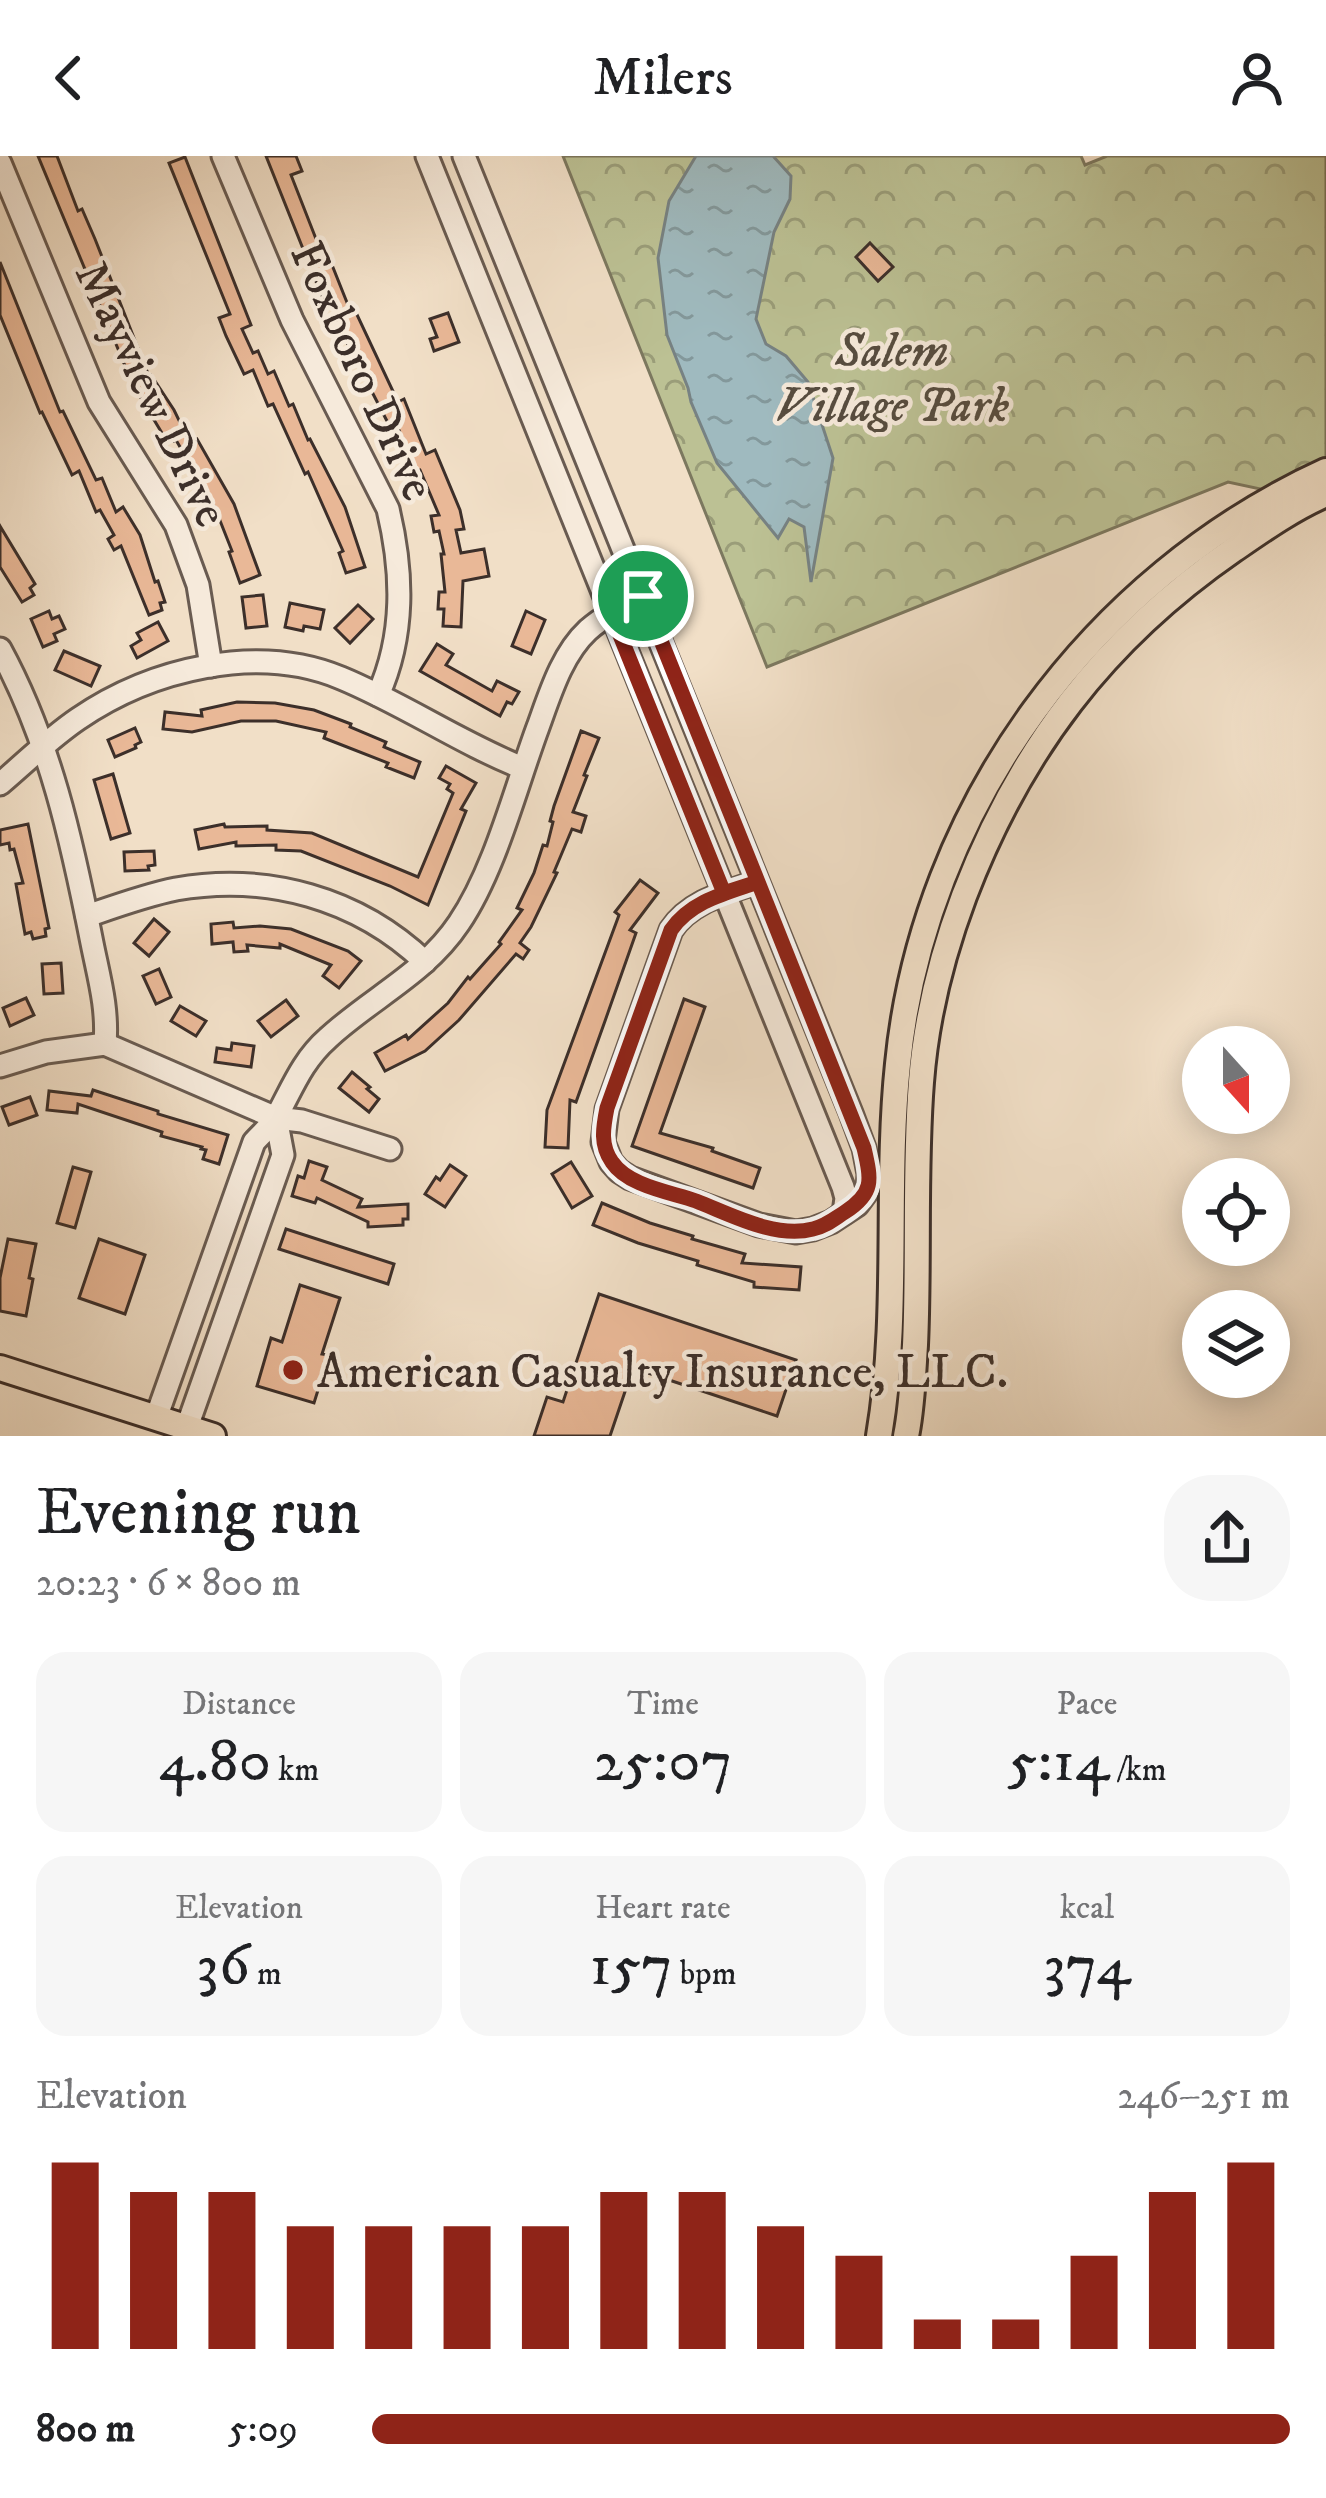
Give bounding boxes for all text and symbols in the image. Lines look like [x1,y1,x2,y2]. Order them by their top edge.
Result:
icon: back [36,45,102,111]
text: Milers [593,45,733,112]
icon: person [1224,45,1290,111]
street label: Foxboro Drive [275,232,447,510]
street label: Mayview Drive [60,252,240,537]
park label: Salem Village Park [775,322,1009,437]
pin [592,545,694,647]
icon: arrive [610,563,676,629]
north arrow [1182,1026,1290,1134]
map controls [1182,1026,1290,1398]
button: locate [1182,1158,1290,1266]
button: layers [1182,1290,1290,1398]
place label: American Casualty Insurance, LLC. [317,1343,1008,1403]
marker: American Casualty Insurance, LLC. [280,1357,306,1383]
text: Evening run [36,1473,361,1555]
button: share [1164,1475,1290,1601]
text: 20:23 · 6 × 800 m [36,1559,301,1608]
text: Distance [182,1684,296,1725]
text: Time [627,1684,699,1725]
text: Pace [1056,1684,1118,1725]
text: 4.80 [159,1725,271,1800]
text: 25:07 [594,1725,732,1800]
text: 5:14 [1007,1725,1109,1800]
text: km [271,1750,319,1791]
text: /km [1109,1750,1167,1791]
text: Elevation [175,1888,303,1929]
text: Heart rate [595,1888,731,1929]
text: kcal [1060,1888,1114,1929]
text: 36 [196,1929,250,2004]
text: 157 [590,1929,673,2004]
text: 374 [1043,1929,1131,2004]
text: m [250,1954,282,1995]
text: bpm [673,1954,736,1995]
text: Elevation [36,2072,187,2121]
text: 246–251 m [1117,2072,1290,2121]
text: 800 m [36,2405,135,2454]
text: 5:09 [228,2405,298,2454]

